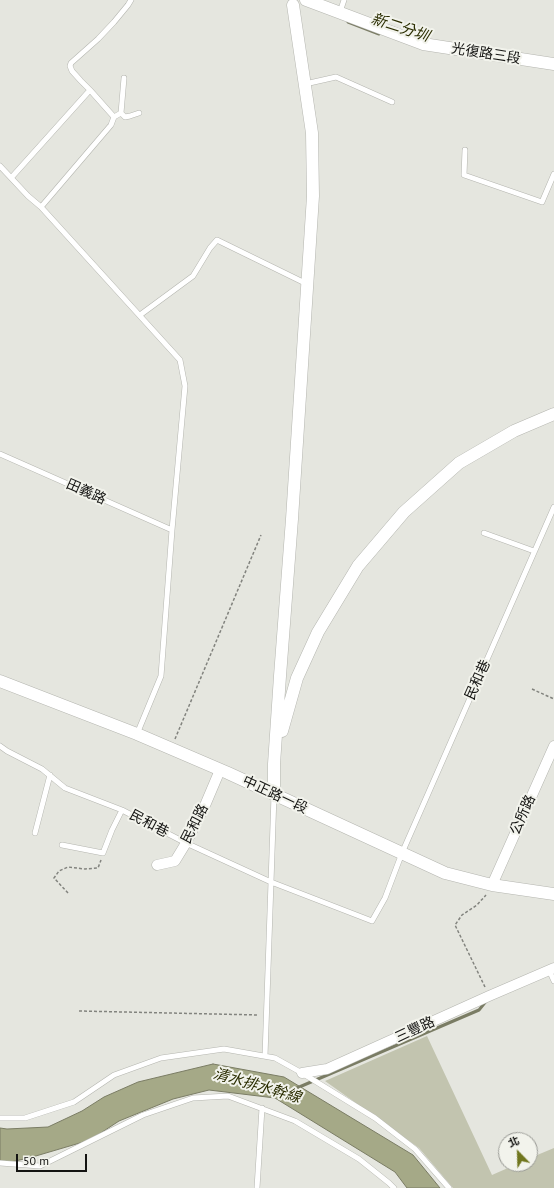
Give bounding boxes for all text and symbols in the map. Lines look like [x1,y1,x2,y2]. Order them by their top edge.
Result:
water label: 新二分圳 [369,10,431,46]
street label: 光復路三段 [450,40,522,68]
street label: 田義路 [63,476,109,508]
street label: 民和巷 [462,657,494,703]
street label: 中正路一段 [240,773,310,817]
street label: 公所路 [507,792,539,838]
street label: 民和路 [178,801,212,847]
street label: 民和巷 [127,807,171,841]
street label: 三豐路 [392,1014,438,1046]
water label: 清水排水幹線 [211,1065,303,1107]
north arrow [498,1132,538,1172]
text: 北 [506,1133,521,1150]
scale bar [18,1146,89,1172]
text: 50 m [23,1153,49,1168]

